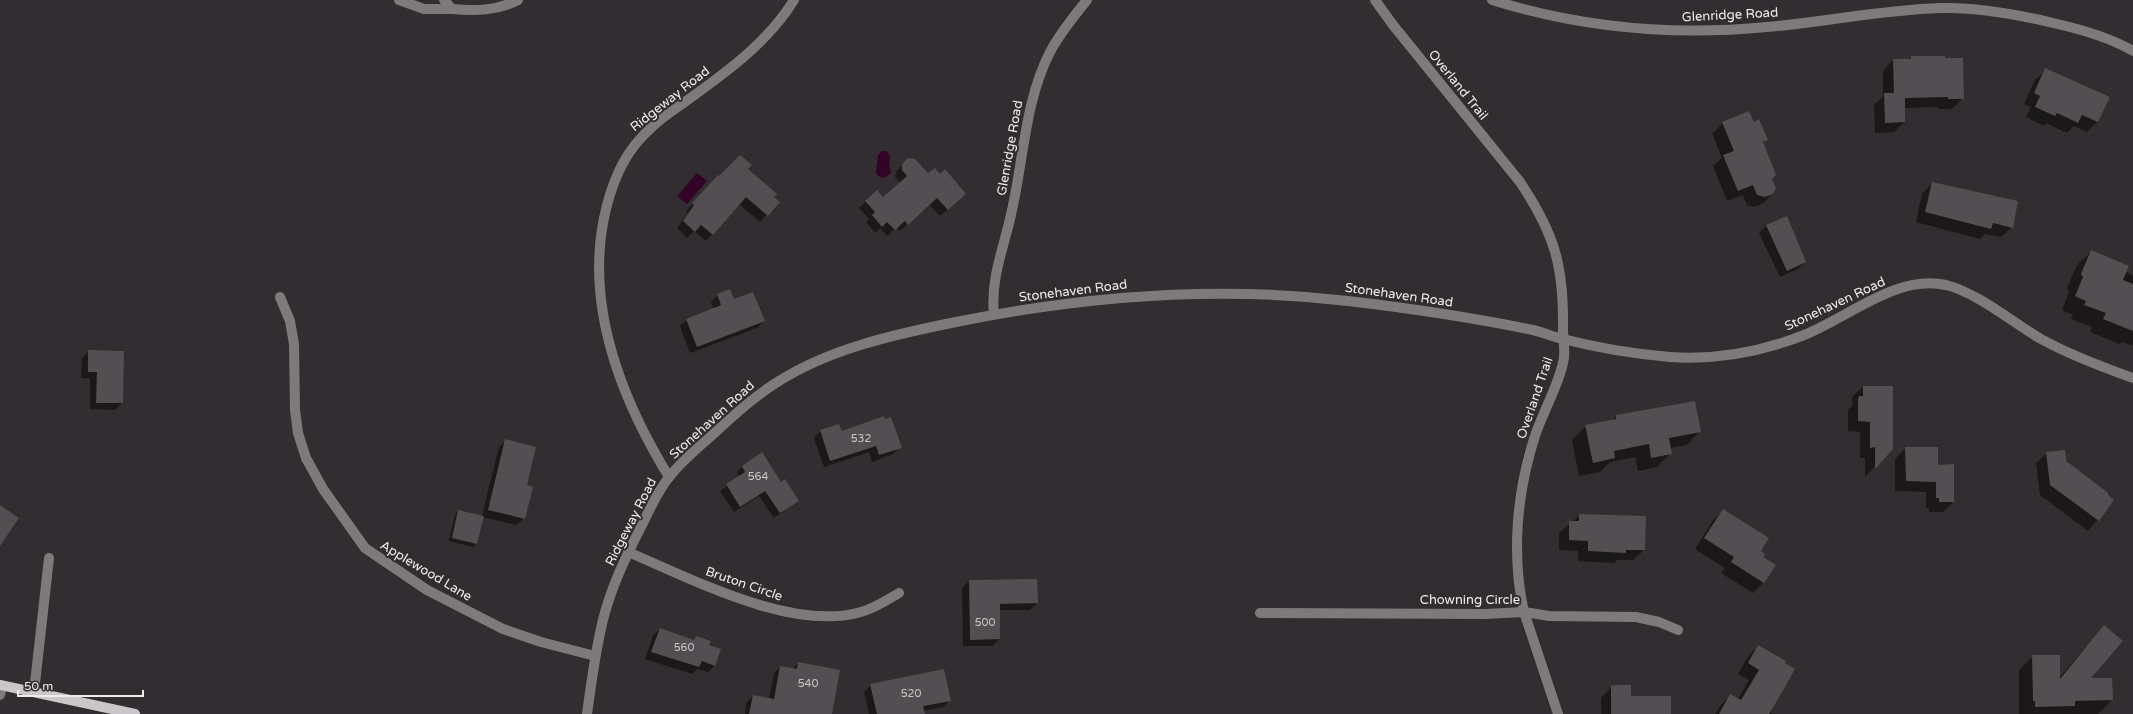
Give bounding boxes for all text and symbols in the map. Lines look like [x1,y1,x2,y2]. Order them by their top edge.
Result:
street label: Glenridge Road [1681,4,1779,26]
street label: Overland Trail [1425,47,1491,123]
street label: Ridgeway Road [627,63,713,135]
street label: Glenridge Road [994,99,1026,197]
street label: Stonehaven Road [1782,274,1888,334]
street label: Stonehaven Road [1018,276,1128,306]
street label: Stonehaven Road [1344,279,1454,311]
street label: Overland Trail [1513,355,1557,441]
street label: Stonehaven Road [666,378,758,462]
house number: 532 [851,432,871,445]
house number: 564 [748,470,768,483]
street label: Ridgeway Road [602,475,660,569]
street label: Applewood Lane [377,537,475,605]
street label: Bruton Circle [703,563,785,605]
street label: Chowning Circle [1420,592,1520,608]
house number: 500 [975,616,995,629]
house number: 560 [674,641,694,654]
scale bar [18,672,143,698]
house number: 540 [798,677,818,690]
text: 50 m [24,679,53,693]
house number: 520 [901,687,921,700]

